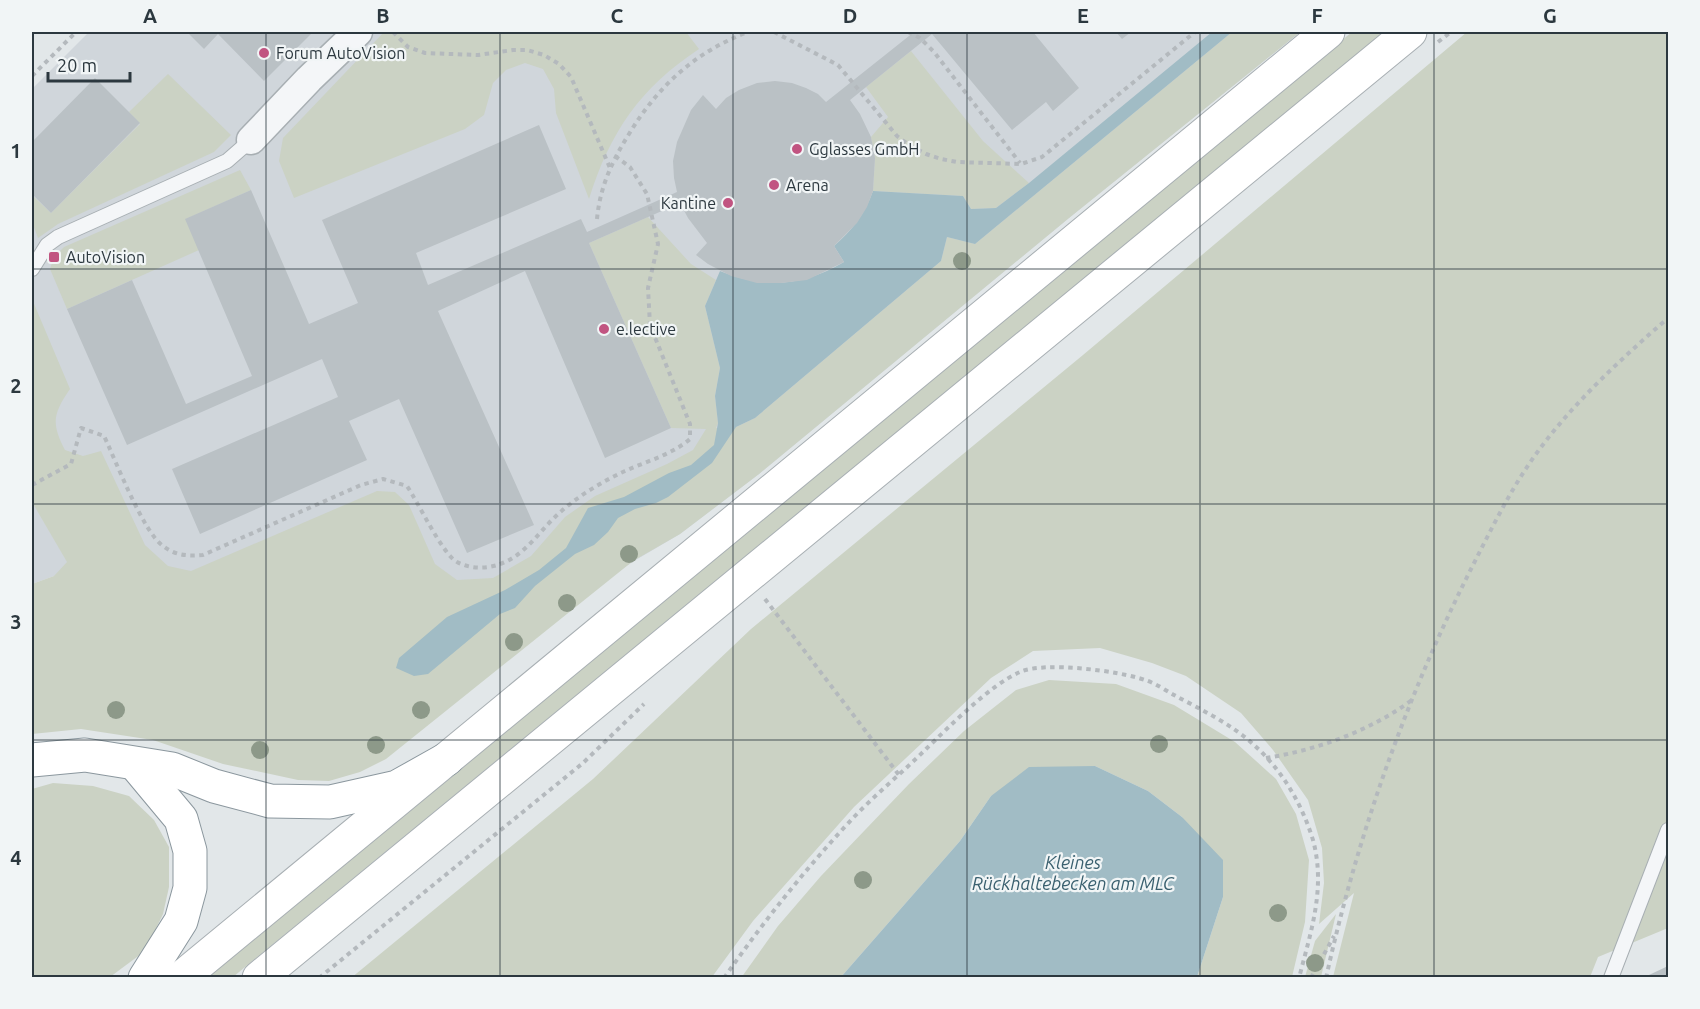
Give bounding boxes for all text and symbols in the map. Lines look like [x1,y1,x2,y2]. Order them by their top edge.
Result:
text: A [143,4,157,27]
text: B [376,4,390,27]
text: C [611,4,624,27]
text: D [843,4,857,27]
text: E [1077,4,1089,27]
text: F [1311,4,1323,27]
text: G [1543,4,1557,27]
place label: Forum AutoVision [276,44,405,62]
scale bar [48,45,130,83]
marker: Forum AutoVision [257,46,271,60]
text: 20 m [57,55,97,75]
text: 1 [10,139,22,162]
place label: Gglasses GmbH [809,140,920,158]
marker: Gglasses GmbH [790,142,804,156]
place label: Arena [786,176,829,194]
marker: Arena [767,178,781,192]
place label: Kantine [661,194,716,212]
marker: Kantine [721,196,735,210]
place label: AutoVision [66,248,145,266]
marker: AutoVision [47,250,61,264]
place label: e.lective [616,320,676,338]
marker: e.lective [597,322,611,336]
text: 2 [10,374,22,397]
text: 3 [10,610,22,633]
text: 4 [10,846,22,869]
water label: Kleines Rückhaltebecken am MLC [972,852,1175,893]

